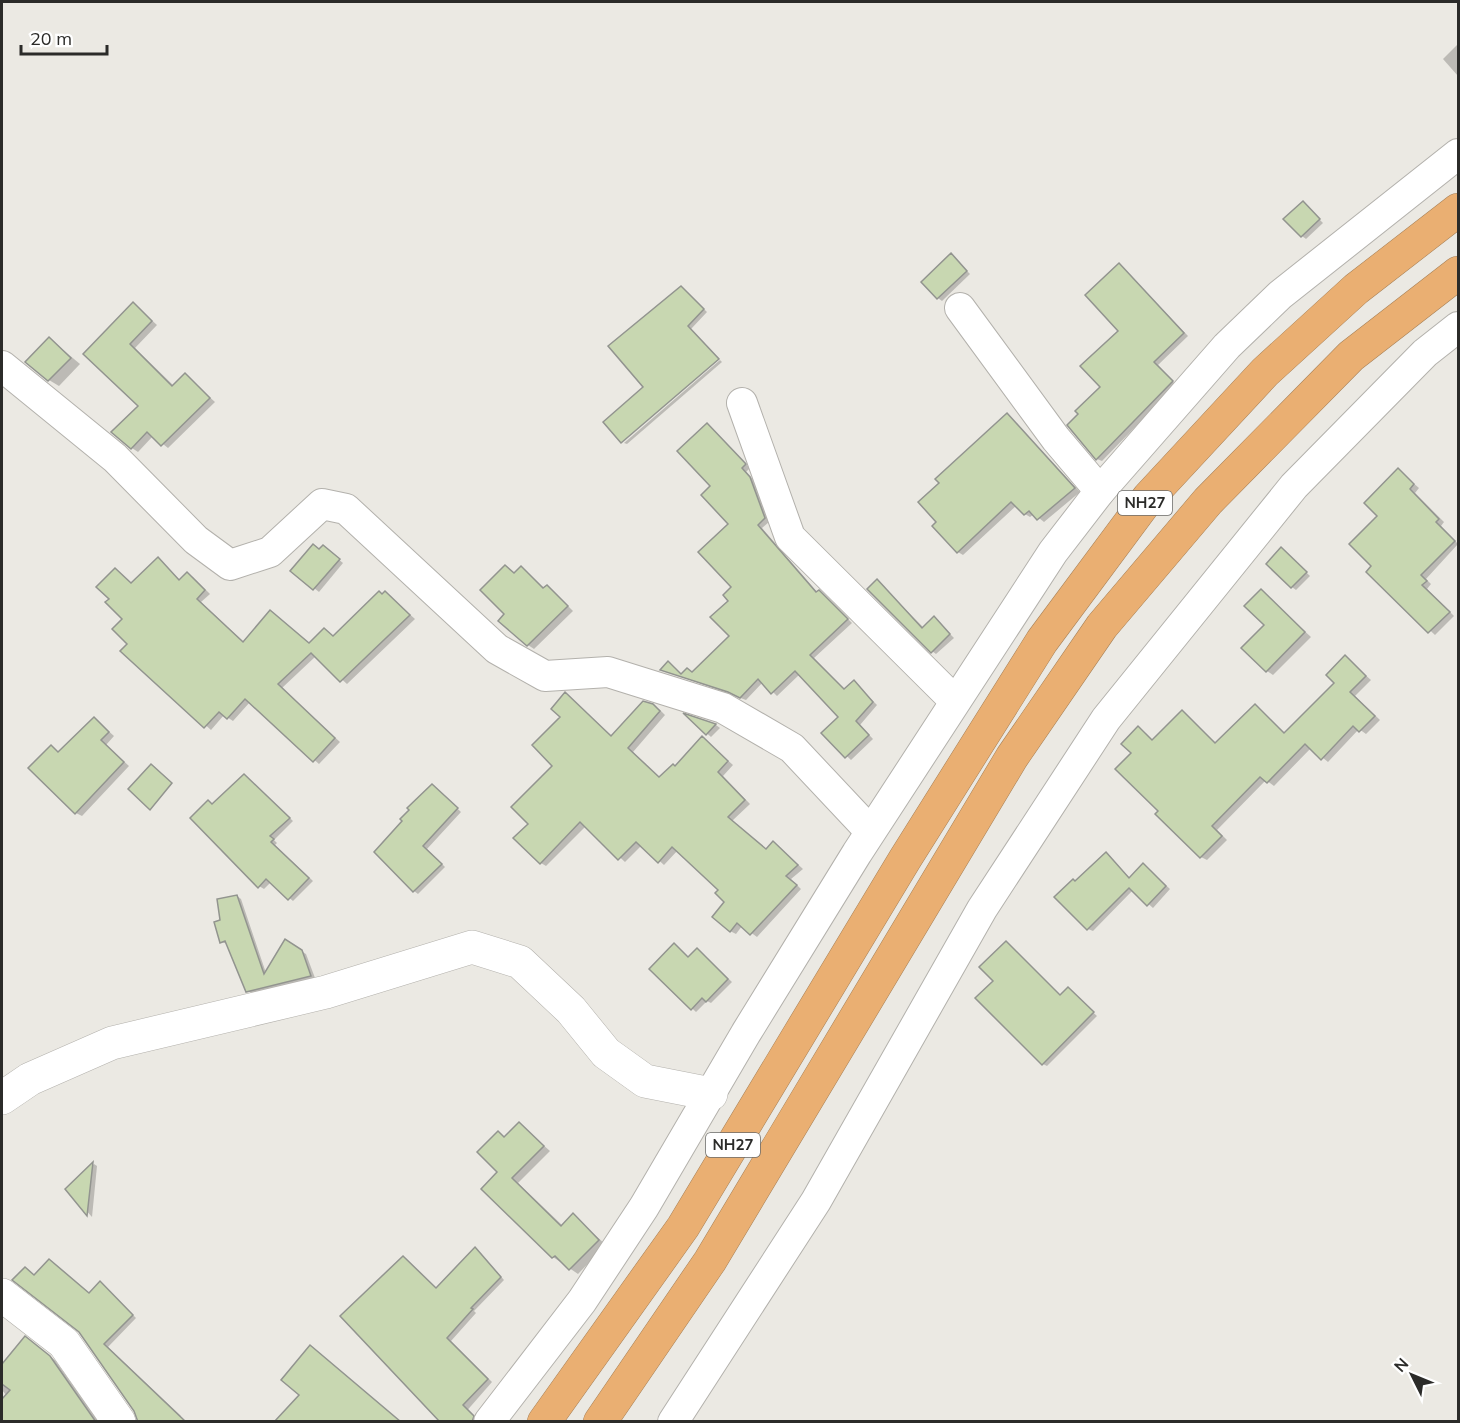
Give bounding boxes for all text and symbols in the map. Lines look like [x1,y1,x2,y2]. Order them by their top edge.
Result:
scale bar [21,18,106,56]
text: 20 m [30,27,72,50]
road number: NH27 [1118,491,1172,515]
road number: NH27 [706,1133,760,1157]
north arrow [1382,1345,1442,1405]
text: N [1390,1354,1412,1376]

